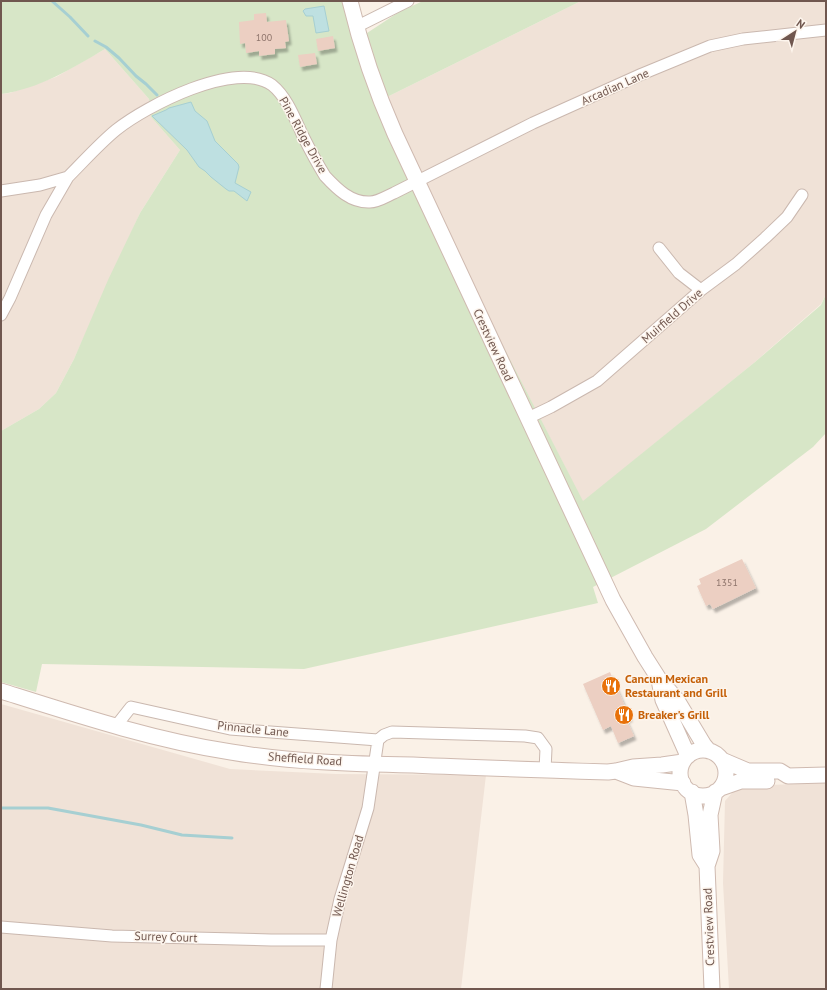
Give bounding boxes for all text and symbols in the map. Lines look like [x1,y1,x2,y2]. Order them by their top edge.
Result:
north arrow [775,12,815,52]
text: N [794,16,808,32]
house number: 100 [256,31,273,44]
street label: Arcadian Lane [579,65,651,108]
street label: Pine Ridge Drive [276,94,331,176]
street label: Muirfield Drive [638,285,705,346]
street label: Crestview Road [470,306,517,383]
house number: 1351 [716,576,738,589]
place label: Cancun Mexican Restaurant and Grill [625,671,727,700]
restaurant icon: Cancun Mexican Restaurant and Grill [600,675,622,697]
restaurant icon: Breaker's Grill [613,704,635,726]
place label: Breaker's Grill [638,707,710,722]
street label: Pinnacle Lane [217,717,290,740]
street label: Sheffield Road [268,748,342,769]
street label: Wellington Road [329,833,366,918]
street label: Crestview Road [700,888,717,966]
street label: Surrey Court [134,928,198,945]

